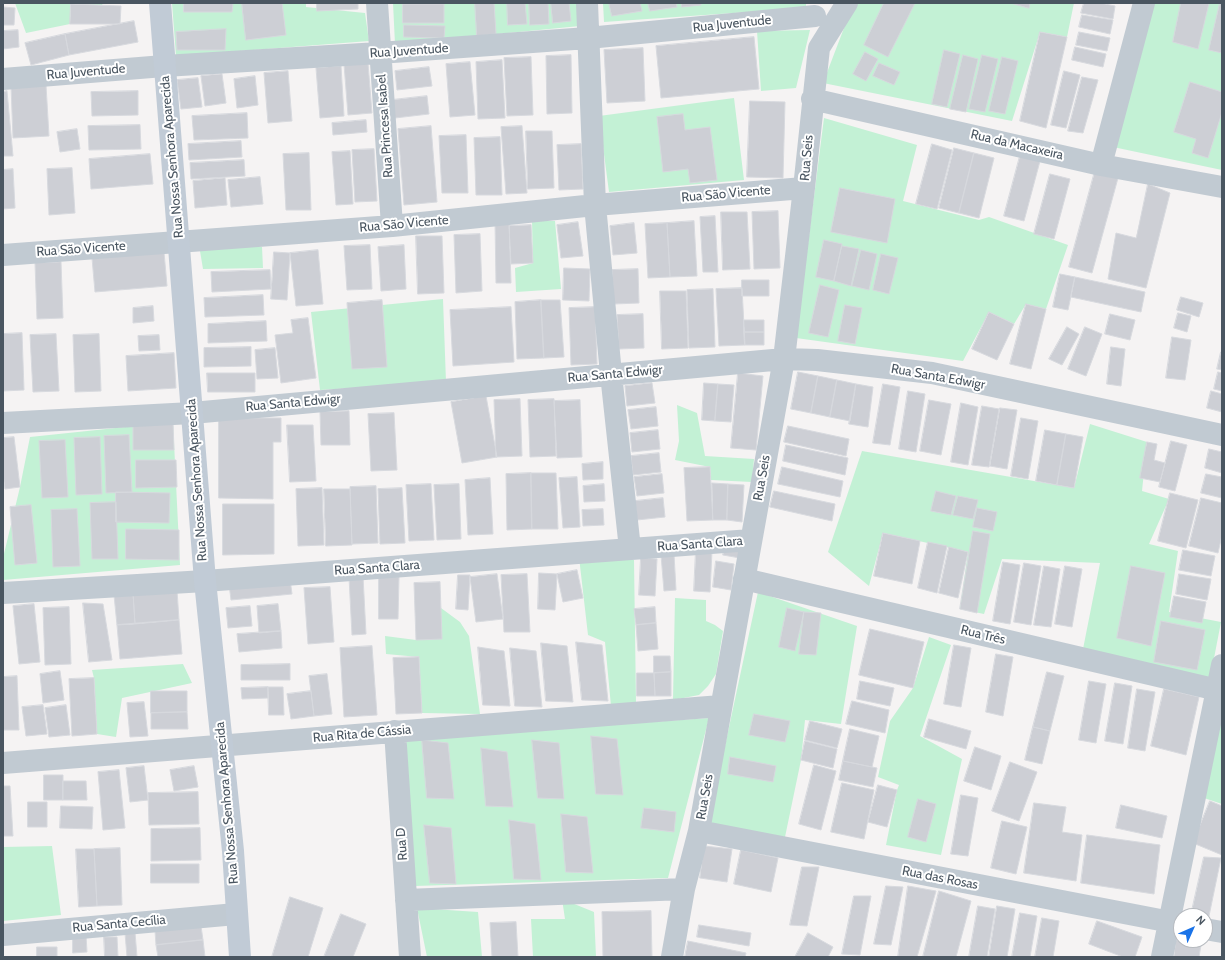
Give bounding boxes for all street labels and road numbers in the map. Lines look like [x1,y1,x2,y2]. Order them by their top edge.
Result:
street label: Rua Juventude [692,12,772,36]
street label: Rua Juventude [369,40,449,62]
street label: Rua Juventude [46,61,126,83]
street label: Rua Princesa Isabel [374,74,396,178]
street label: Rua Nossa Senhora Aparecida [157,75,187,239]
street label: Rua da Macaxeira [969,127,1065,163]
street label: Rua Seis [797,134,817,182]
street label: Rua São Vicente [681,182,771,206]
street label: Rua São Vicente [359,212,449,236]
street label: Rua São Vicente [36,238,126,260]
street label: Rua Santa Edwigr [890,361,986,393]
street label: Rua Santa Edwigr [567,362,663,386]
street label: Rua Santa Edwigr [245,391,341,415]
street label: Rua Nossa Senhora Aparecida [184,398,210,562]
street label: Rua Seis [750,454,774,502]
street label: Rua Santa Clara [657,533,743,555]
street label: Rua Santa Clara [334,557,420,579]
street label: Rua Três [959,622,1007,648]
street label: Rua Nossa Senhora Aparecida [212,721,242,885]
street label: Rua Rita de Cássia [312,722,412,746]
street label: Rua Seis [693,773,717,821]
street label: Rua D [393,827,411,861]
street label: Rua das Rosas [901,863,979,893]
street label: Rua Santa Cecília [72,912,166,936]

